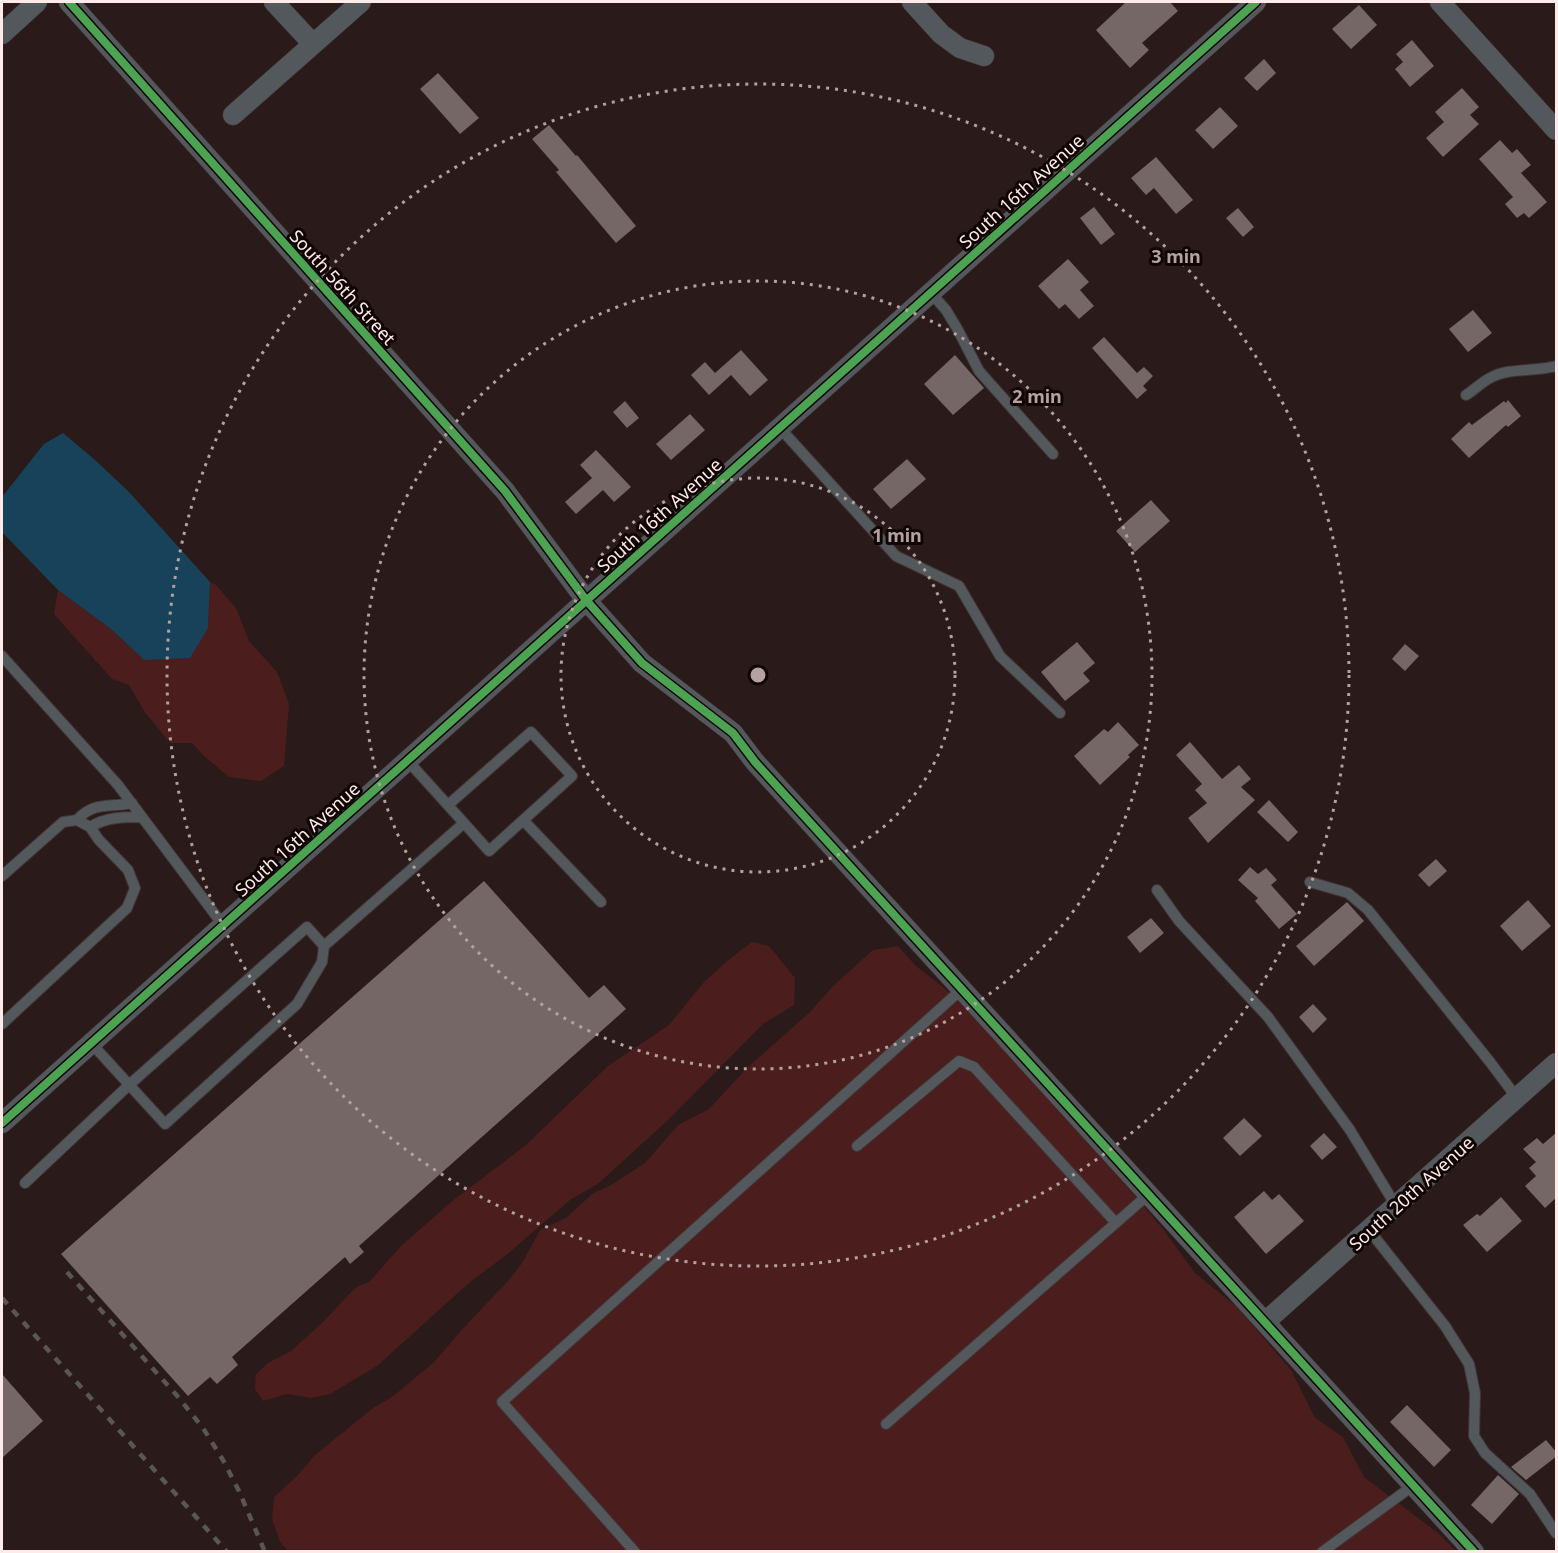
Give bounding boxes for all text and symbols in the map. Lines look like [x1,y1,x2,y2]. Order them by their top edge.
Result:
street label: South 16th Avenue [953,128,1089,254]
street label: South 56th Street [285,224,402,350]
text: 3 min [1151,244,1201,268]
text: 2 min [1012,384,1062,408]
street label: South 16th Avenue [591,452,727,578]
text: 1 min [872,523,922,547]
centre of rings [748,665,768,685]
street label: South 16th Avenue [229,776,365,902]
street label: South 20th Avenue [1343,1130,1479,1256]

